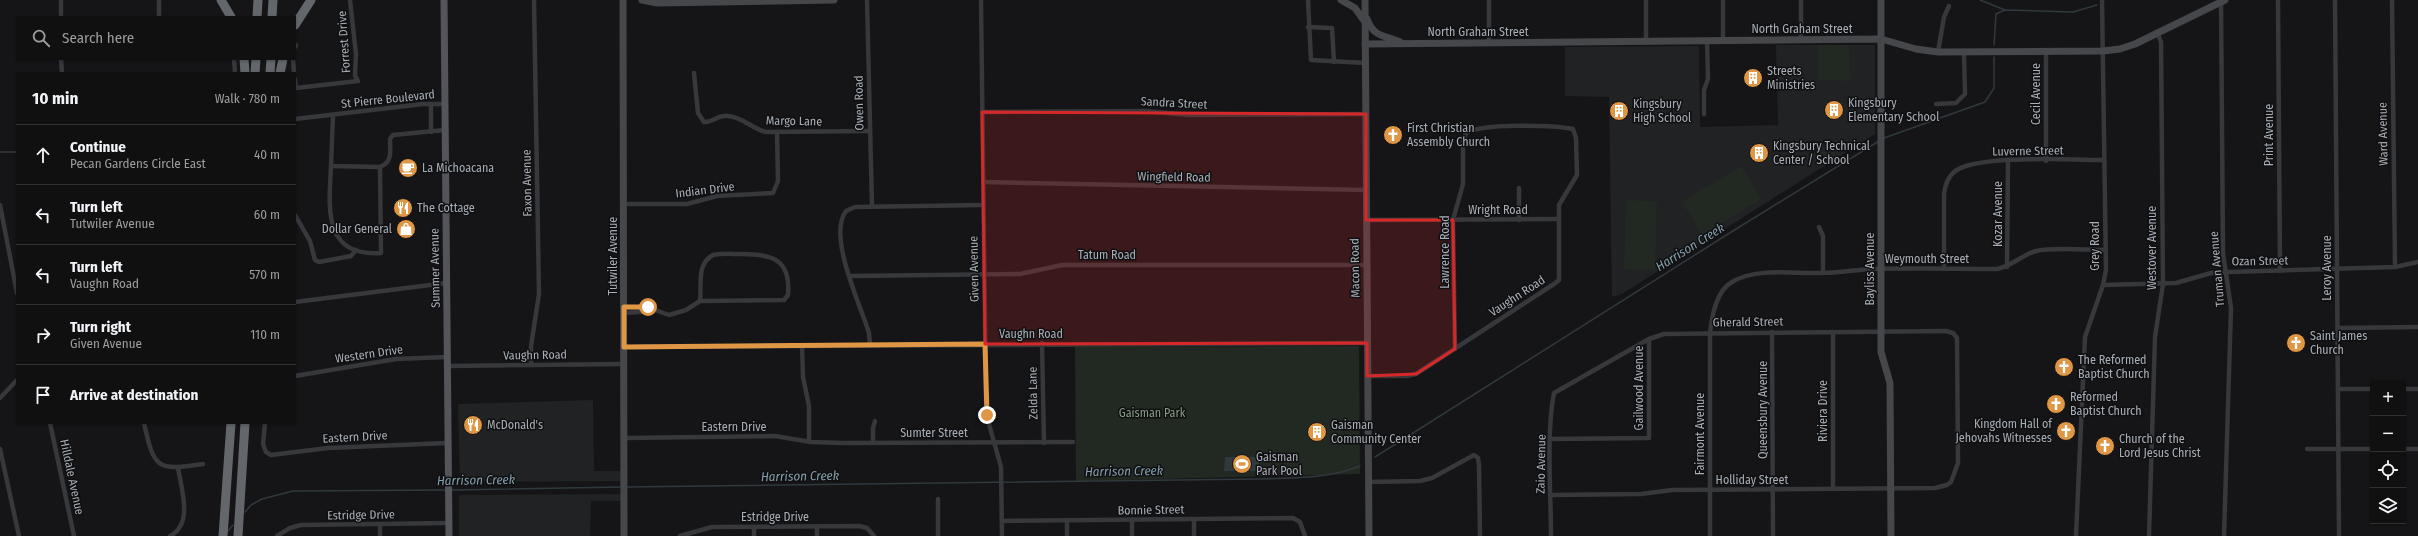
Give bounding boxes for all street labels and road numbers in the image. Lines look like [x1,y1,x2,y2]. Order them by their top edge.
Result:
street label: Forrest Drive [335,10,353,74]
street label: North Graham Street [1751,22,1853,36]
street label: North Graham Street [1427,25,1529,39]
street label: Cecil Avenue [2029,63,2043,125]
street label: Owen Road [852,75,866,131]
street label: St Pierre Boulevard [340,87,436,111]
street label: Sandra Street [1140,94,1208,112]
street label: Ward Avenue [2375,102,2391,166]
street label: Print Avenue [2262,104,2276,166]
street label: Margo Lane [766,114,822,128]
street label: Luverne Street [1992,143,2064,159]
street label: Faxon Avenue [519,149,535,217]
street label: Wingfield Road [1137,169,1211,185]
street label: Indian Drive [675,179,735,201]
street label: Kozar Avenue [1991,181,2005,247]
street label: Wright Road [1468,203,1528,217]
street label: Westover Avenue [2145,206,2159,290]
street label: Lawrence Road [1438,215,1452,289]
street label: Tutwiler Avenue [606,217,620,295]
street label: Grey Road [2088,221,2102,271]
street label: Summer Avenue [427,228,443,308]
street label: Truman Avenue [2207,230,2227,307]
street label: Bayliss Avenue [1863,233,1877,305]
street label: Leroy Avenue [2320,235,2334,301]
street label: Given Avenue [966,236,982,302]
street label: Macon Road [1347,238,1363,298]
street label: Tatum Road [1078,248,1136,262]
street label: Weymouth Street [1885,252,1969,266]
street label: Ozan Street [2232,254,2288,268]
street label: Vaughn Road [1486,273,1548,319]
street label: Gherald Street [1713,314,1783,330]
street label: Vaughn Road [999,327,1063,341]
street label: Western Drive [334,342,404,366]
street label: Gailwood Avenue [1632,346,1646,430]
street label: Vaughn Road [503,347,567,363]
street label: Queensbury Avenue [1756,361,1770,459]
street label: Zelda Lane [1026,366,1040,420]
street label: Riviera Drive [1816,380,1830,442]
street label: Fairmont Avenue [1693,393,1707,475]
street label: Eastern Drive [702,420,766,434]
street label: Sumter Street [900,426,968,440]
street label: Eastern Drive [322,428,388,446]
street label: Zaio Avenue [1533,434,1549,494]
street label: Hilldale Avenue [57,438,87,516]
street label: Holliday Street [1716,473,1788,487]
street label: Bonnie Street [1117,502,1185,518]
street label: Estridge Drive [327,507,395,523]
street label: Estridge Drive [741,510,809,524]

